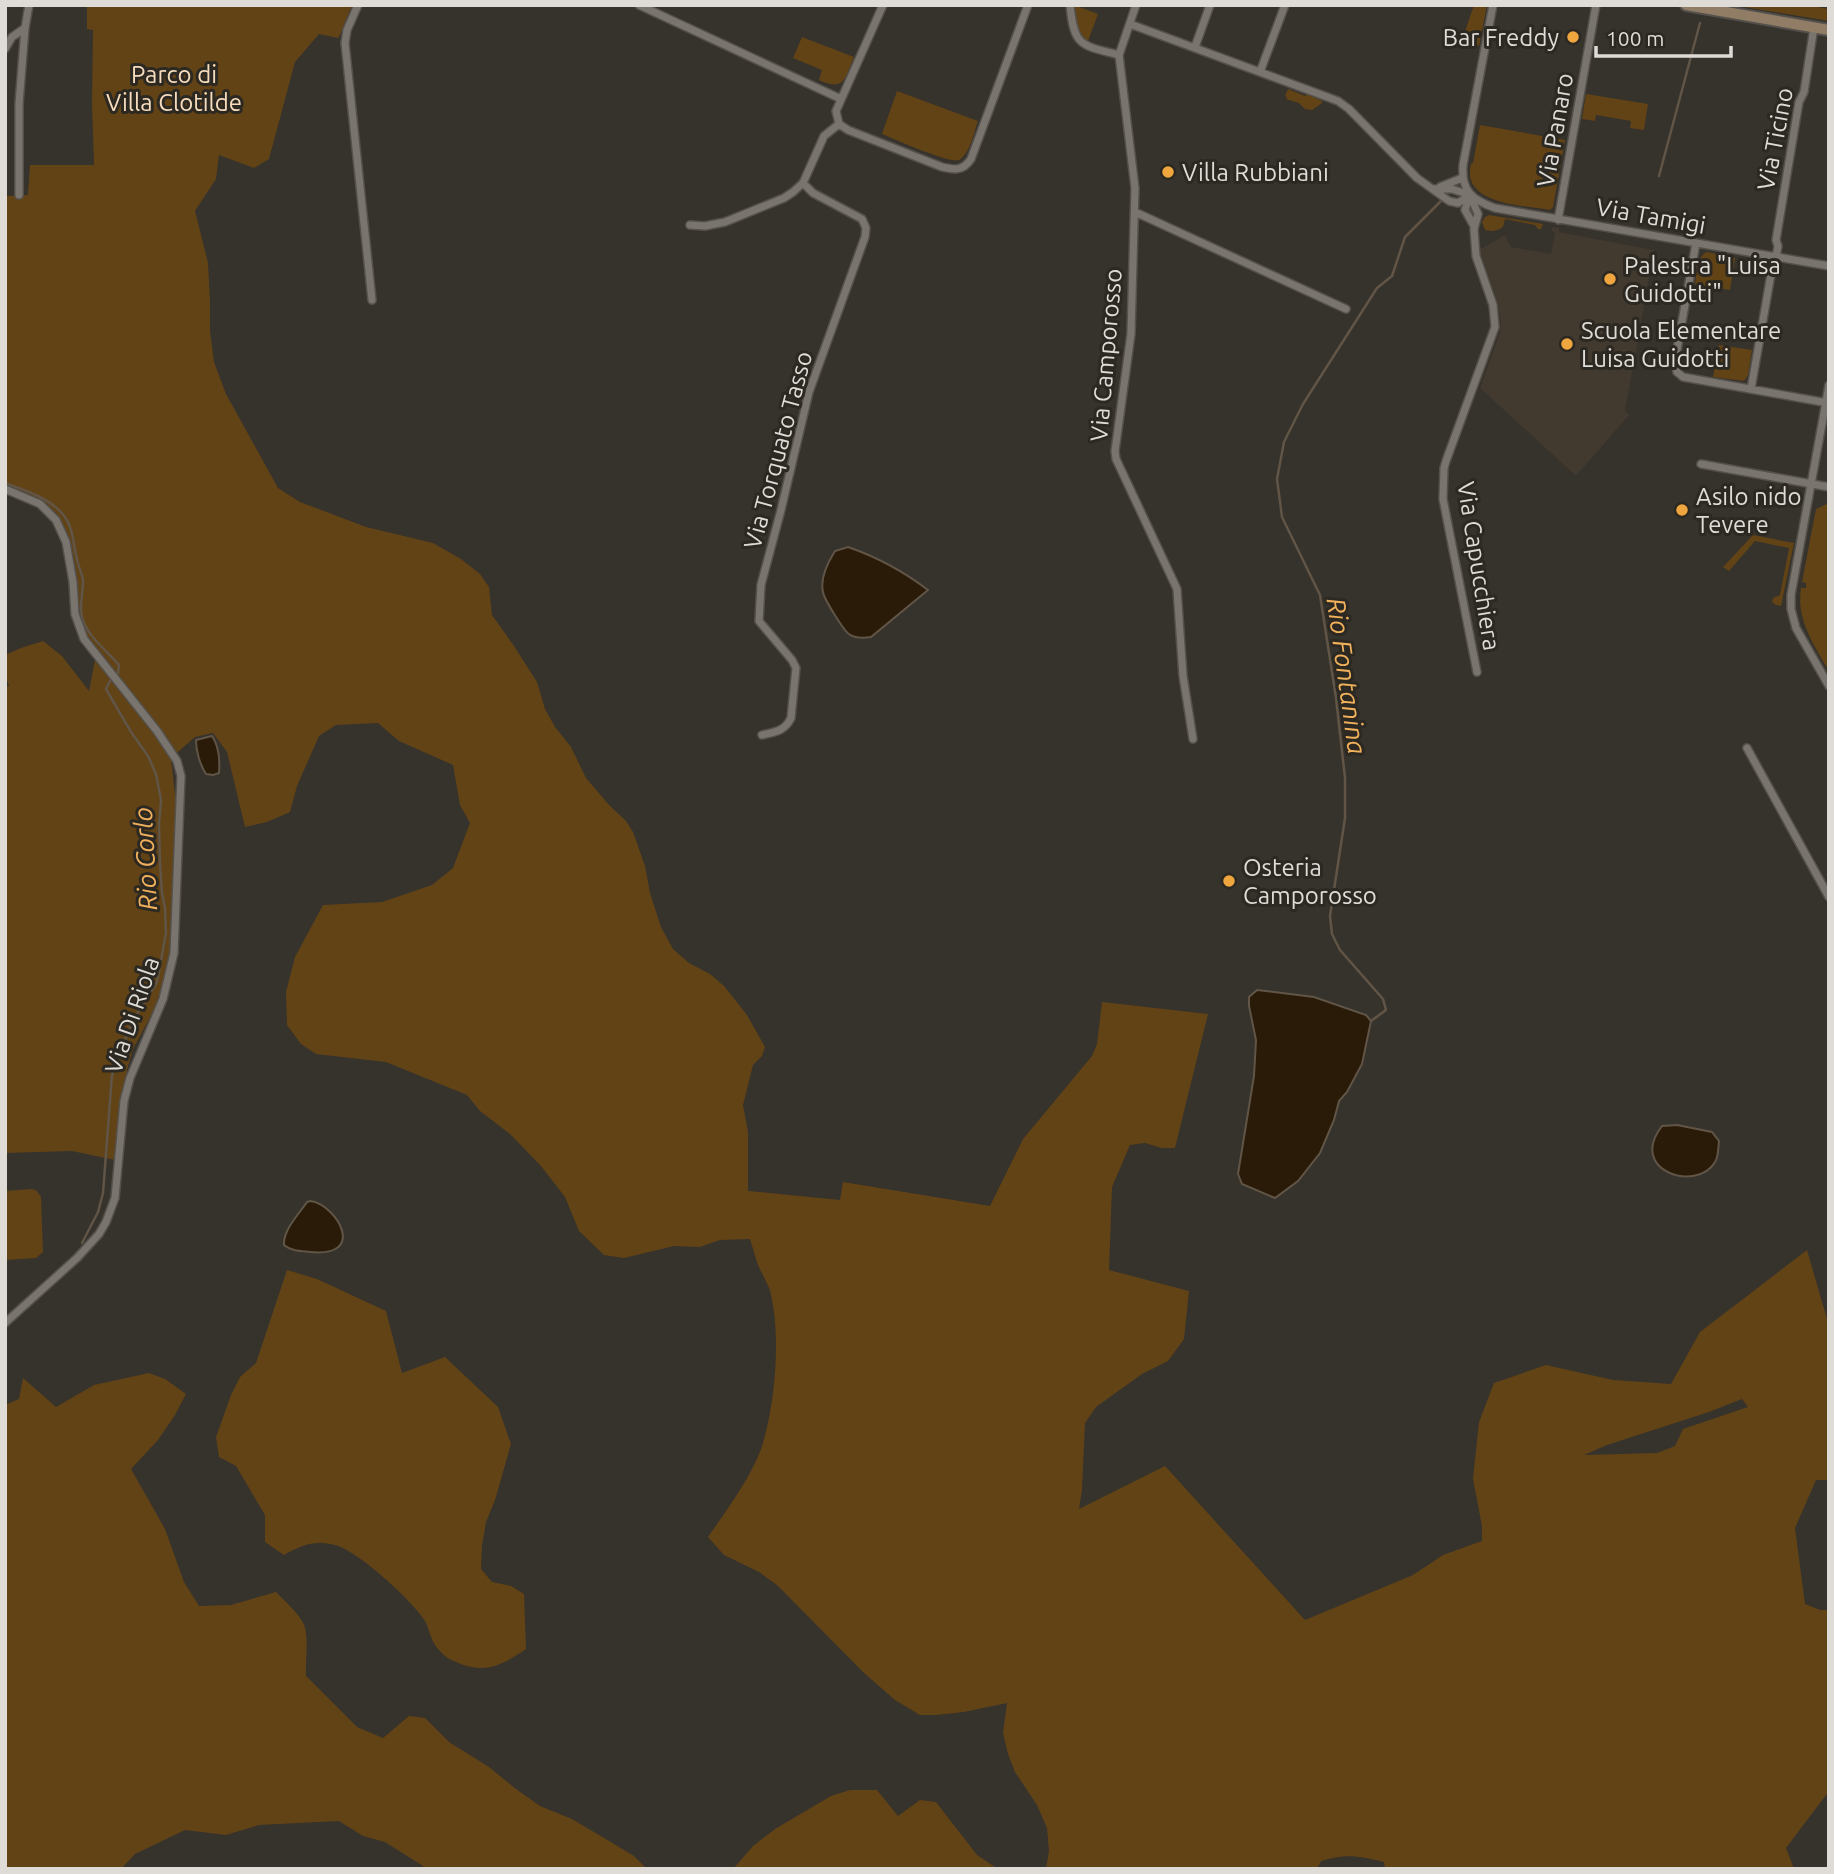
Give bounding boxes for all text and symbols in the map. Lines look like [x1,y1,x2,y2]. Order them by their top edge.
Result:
scale bar [1596,14,1731,58]
place label: Bar Freddy [1443,24,1559,51]
text: 100 m [1606,26,1664,50]
marker: Bar Freddy [1565,29,1581,45]
park label: Parco di Villa Clotilde [106,61,242,116]
street label: Via Panaro [1532,71,1578,189]
street label: Via Ticino [1752,85,1798,193]
place label: Villa Rubbiani [1182,159,1329,186]
marker: Villa Rubbiani [1160,164,1176,180]
street label: Via Tamigi [1594,193,1708,239]
place label: Palestra "Luisa Guidotti" [1624,252,1781,307]
street label: Via Camporosso [1085,267,1127,443]
marker: Palestra "Luisa Guidotti" [1602,271,1618,287]
place label: Scuola Elementare Luisa Guidotti [1581,317,1781,372]
marker: Scuola Elementare Luisa Guidotti [1559,336,1575,352]
street label: Via Torquato Tasso [739,348,817,552]
street label: Via Capucchiera [1452,479,1506,653]
place label: Asilo nido Tevere [1696,483,1802,538]
marker: Asilo nido Tevere [1674,502,1690,518]
water label: Rio Fontanina [1322,596,1372,756]
water label: Rio Corlo [128,807,162,911]
place label: Osteria Camporosso [1243,854,1377,909]
marker: Osteria Camporosso [1221,873,1237,889]
street label: Via Di Riola [99,953,165,1077]

